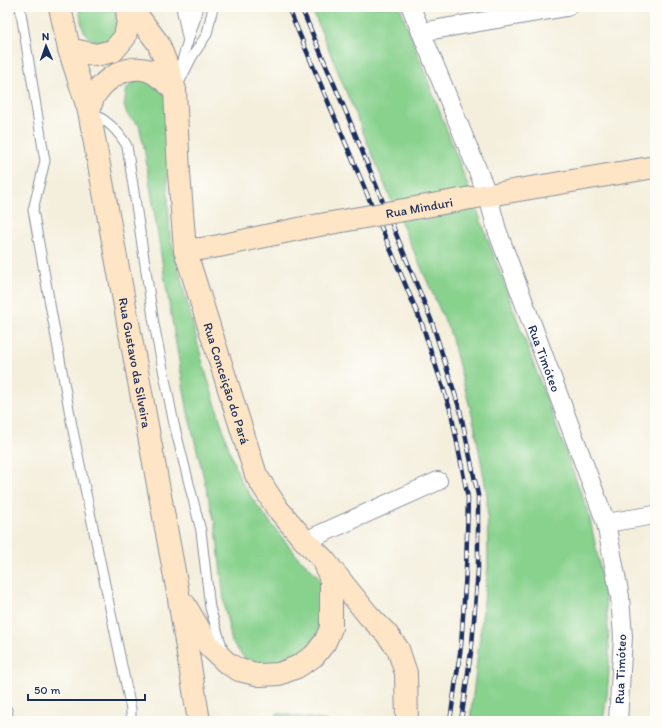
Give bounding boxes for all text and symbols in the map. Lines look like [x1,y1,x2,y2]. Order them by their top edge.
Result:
north arrow [26,26,66,66]
text: N [42,30,50,43]
street label: Rua Minduri [384,194,454,221]
street label: Rua Gustavo da Silveira [116,296,154,429]
street label: Rua Conceição do Pará [200,321,253,446]
street label: Rua Timóteo [525,323,564,394]
street label: Rua Timóteo [612,633,629,704]
scale bar [28,676,145,702]
text: 50 m [34,683,60,697]

